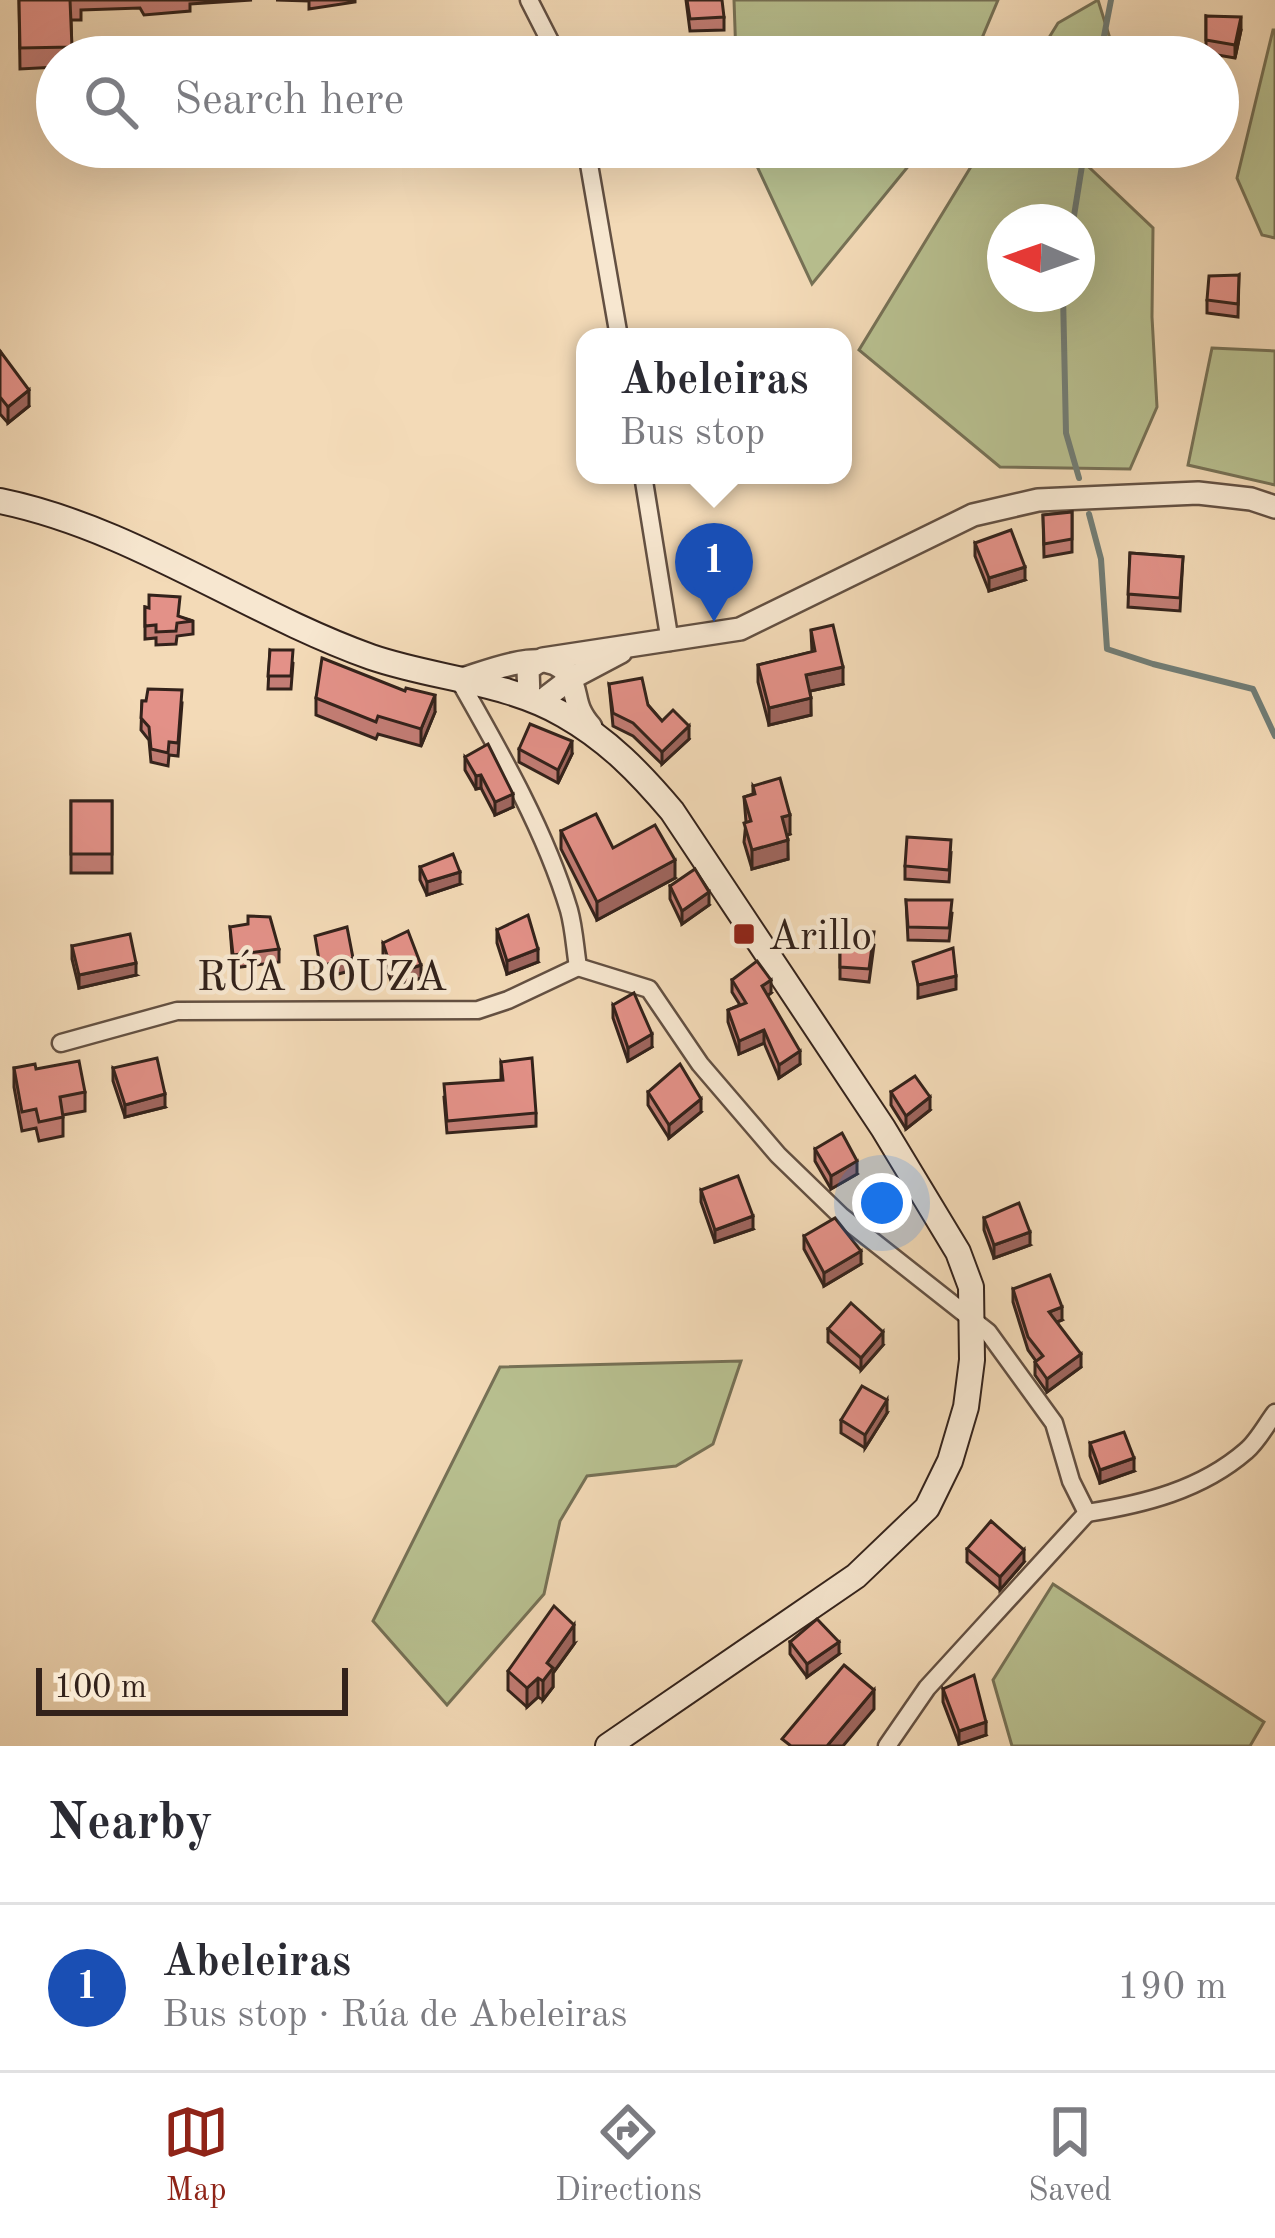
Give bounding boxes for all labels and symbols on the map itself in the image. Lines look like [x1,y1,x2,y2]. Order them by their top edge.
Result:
north arrow [987,204,1095,312]
pin: 1 [675,523,753,622]
place label: Arillo [768,917,872,959]
marker: Arillo [731,921,757,947]
street label: RÚA BOUZA [197,949,447,1000]
your location [852,1173,912,1233]
scale bar [36,1662,348,1715]

